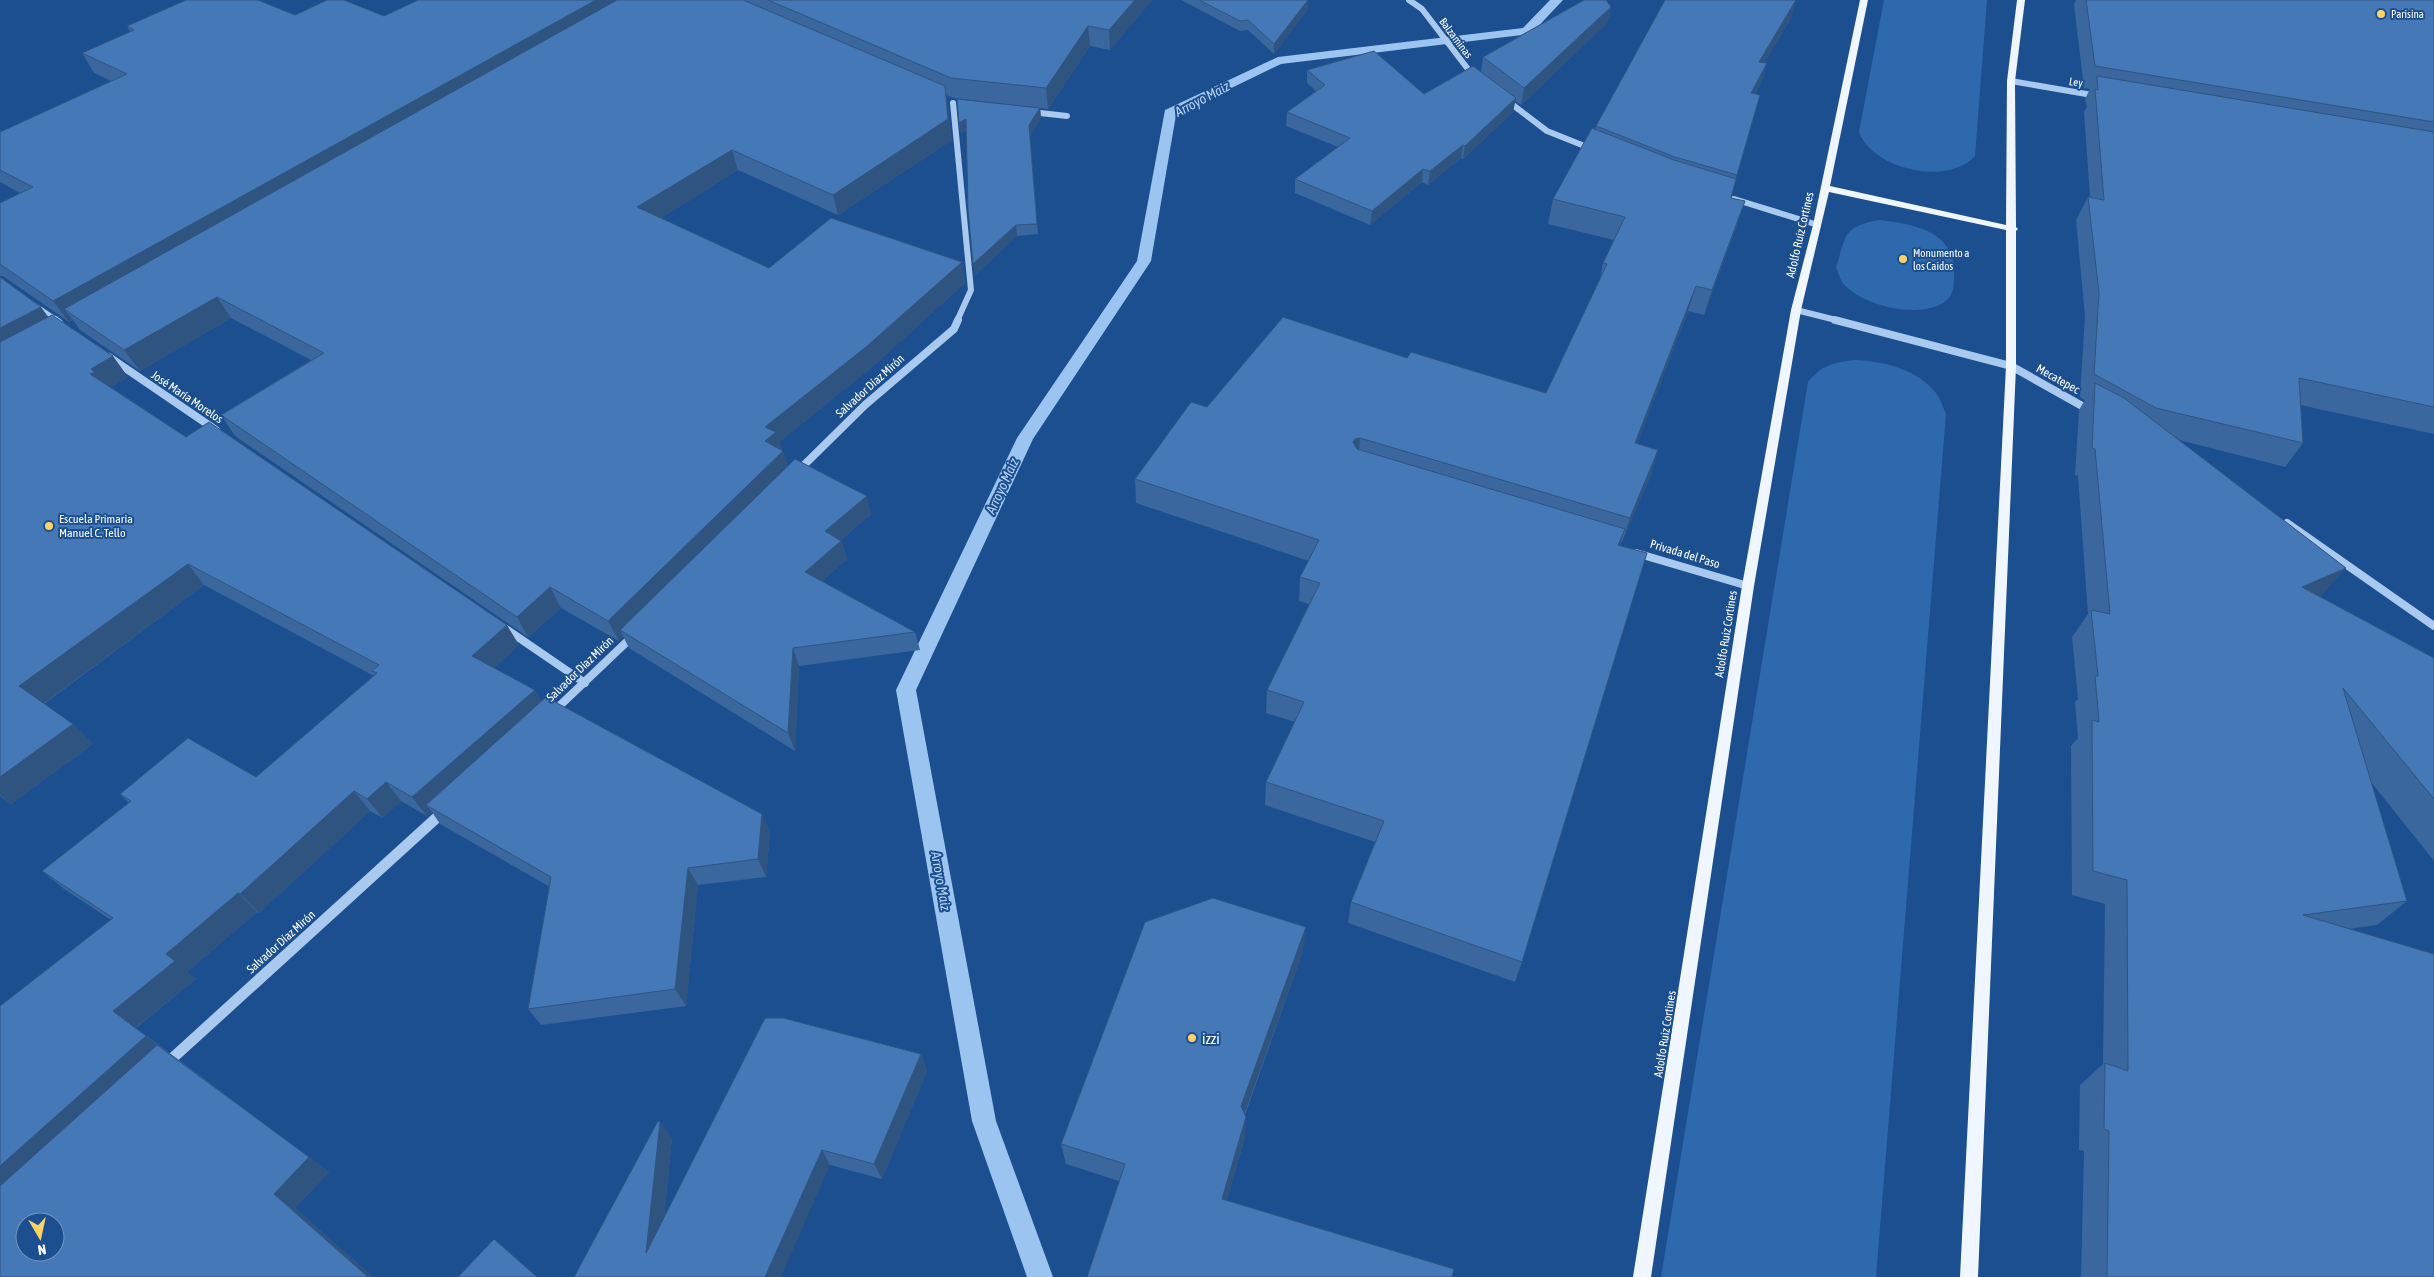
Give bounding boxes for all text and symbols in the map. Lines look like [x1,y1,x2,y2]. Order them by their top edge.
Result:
marker: Parisina [2375,8,2387,20]
place label: Parisina [2391,8,2424,20]
street label: Balzaminas [1437,16,1475,61]
street label: Ley [2068,75,2084,89]
water label: Arroyo Maiz [1171,78,1233,120]
street label: Adolfo Ruiz Cortines [1783,191,1817,279]
place label: Monumento a los Caidos [1913,247,1969,272]
marker: Monumento a los Caidos [1897,253,1909,265]
street label: Salvador Díaz Mirón [833,352,907,420]
street label: Mecatepec [2034,361,2083,397]
street label: José María Morelos [148,368,226,426]
water label: Arroyo Maiz [982,455,1022,517]
place label: Escuela Primaria Manuel C. Tello [59,512,133,540]
marker: Escuela Primaria Manuel C. Tello [43,520,55,532]
street label: Privada del Paso [1648,537,1722,571]
street label: Adolfo Ruiz Cortines [1712,590,1740,678]
street label: Salvador Díaz Mirón [544,634,616,704]
water label: Arroyo Maiz [928,849,954,913]
street label: Salvador Díaz Mirón [244,908,318,976]
street label: Adolfo Ruiz Cortines [1651,990,1679,1078]
place label: izzi [1202,1030,1220,1047]
marker: izzi [1186,1032,1198,1044]
north arrow [15,1212,65,1262]
text: N [37,1241,47,1258]

